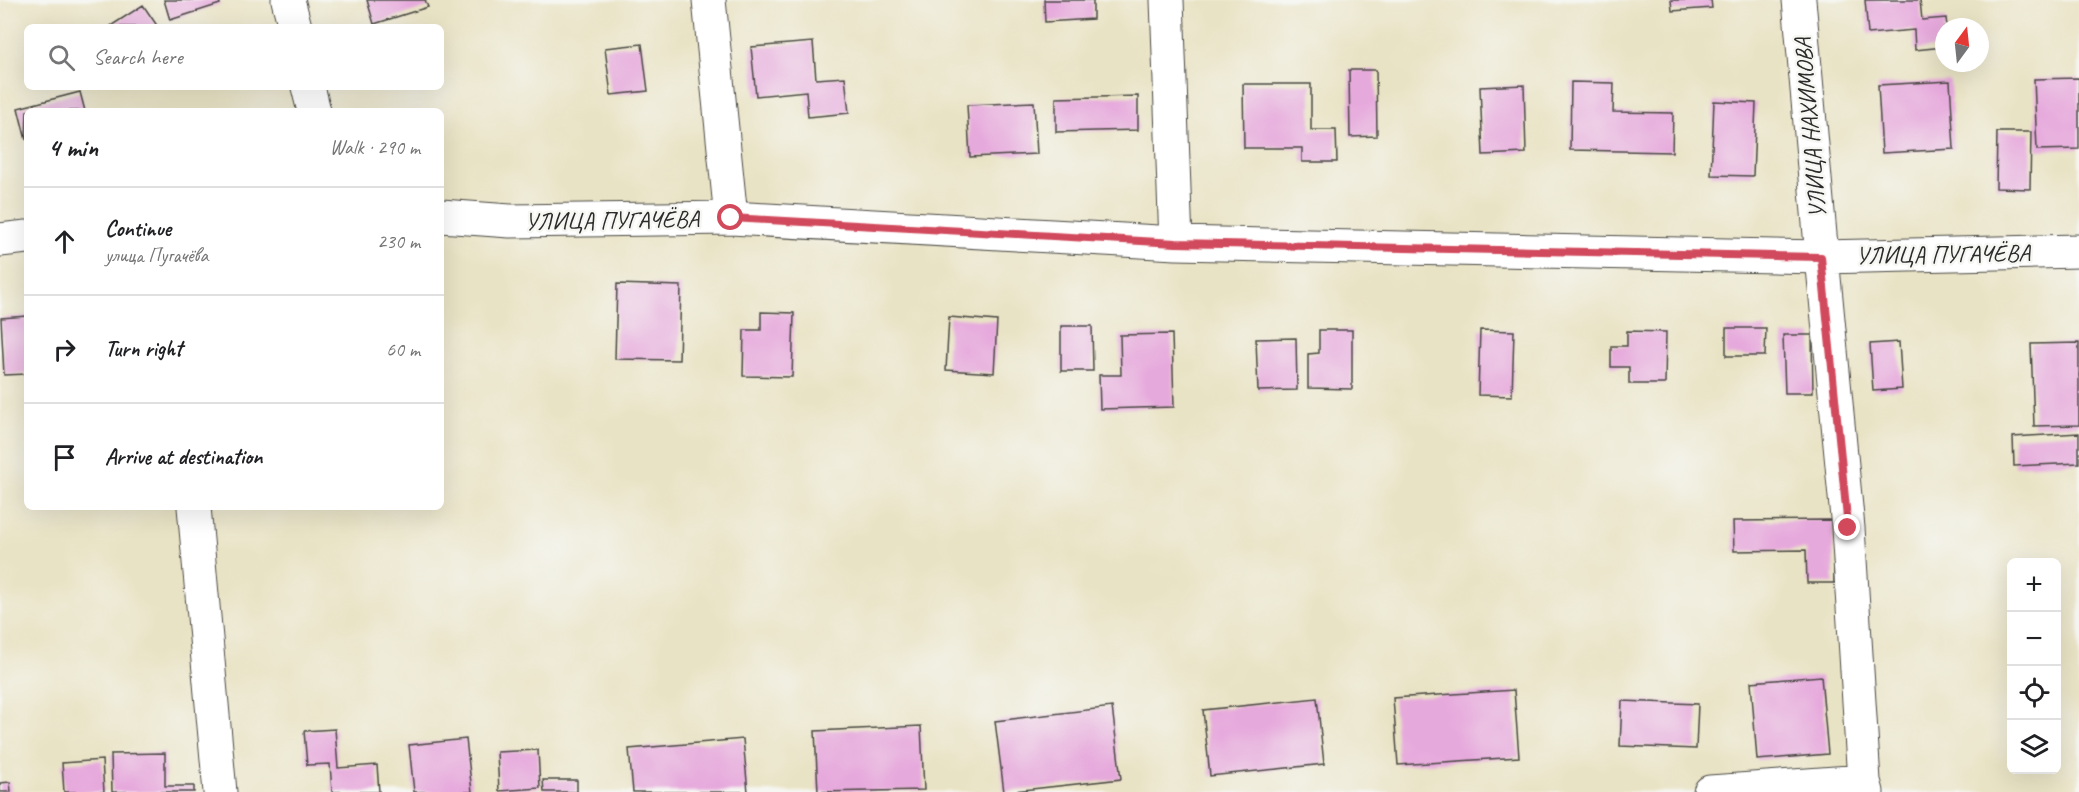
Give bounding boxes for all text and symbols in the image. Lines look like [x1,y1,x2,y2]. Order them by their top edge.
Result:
north arrow [1935,18,1989,72]
search box [24,24,444,90]
street label: УЛИЦА НАХИМОВА [1787,36,1833,219]
icon: search [45,41,78,74]
text: Search here [93,43,183,71]
text: 4 min [48,131,98,164]
text: Walk · 290 m [330,135,420,160]
street label: УЛИЦА ПУГАЧЁВА [525,203,700,237]
route start [717,204,743,230]
text: Continue [105,215,171,243]
icon: ahead [48,225,81,258]
text: 230 m [377,229,420,254]
street label: УЛИЦА ПУГАЧЁВА [1856,237,2031,271]
text: улица Пугачёва [105,243,208,268]
icon: right [48,333,81,366]
text: Turn right [105,335,182,363]
text: 60 m [386,337,420,362]
icon: arrive [48,441,81,474]
text: Arrive at destination [105,443,262,471]
route end [1834,514,1860,540]
map controls [2007,558,2061,774]
button: + [2007,558,2061,612]
button: − [2007,612,2061,666]
button: locate [2007,666,2061,720]
button: layers [2007,720,2061,774]

